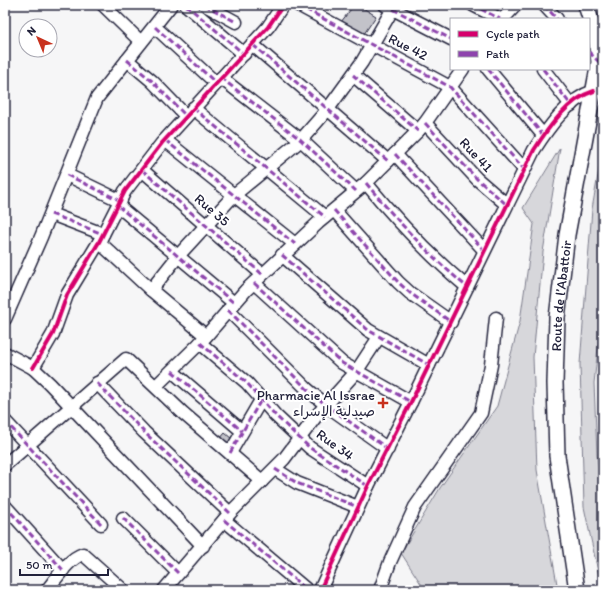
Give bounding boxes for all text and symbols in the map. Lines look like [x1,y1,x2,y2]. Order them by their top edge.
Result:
north arrow [18,18,58,58]
legend [450,18,590,70]
text: N [24,24,39,38]
text: Cycle path [486,27,540,41]
street label: Rue 42 [386,30,431,64]
text: Path [486,47,509,61]
street label: Rue 41 [456,134,497,176]
street label: Rue 35 [191,190,233,230]
street label: Route de l’Abattoir [547,239,575,352]
place label: Pharmacie Al Issrae صيدلية الإسراء [257,387,375,421]
marker: Pharmacie Al Issrae صيدلية الإسراء [378,398,388,408]
street label: Rue 34 [313,426,357,465]
scale bar [20,551,108,577]
text: 50 m [26,558,52,572]

